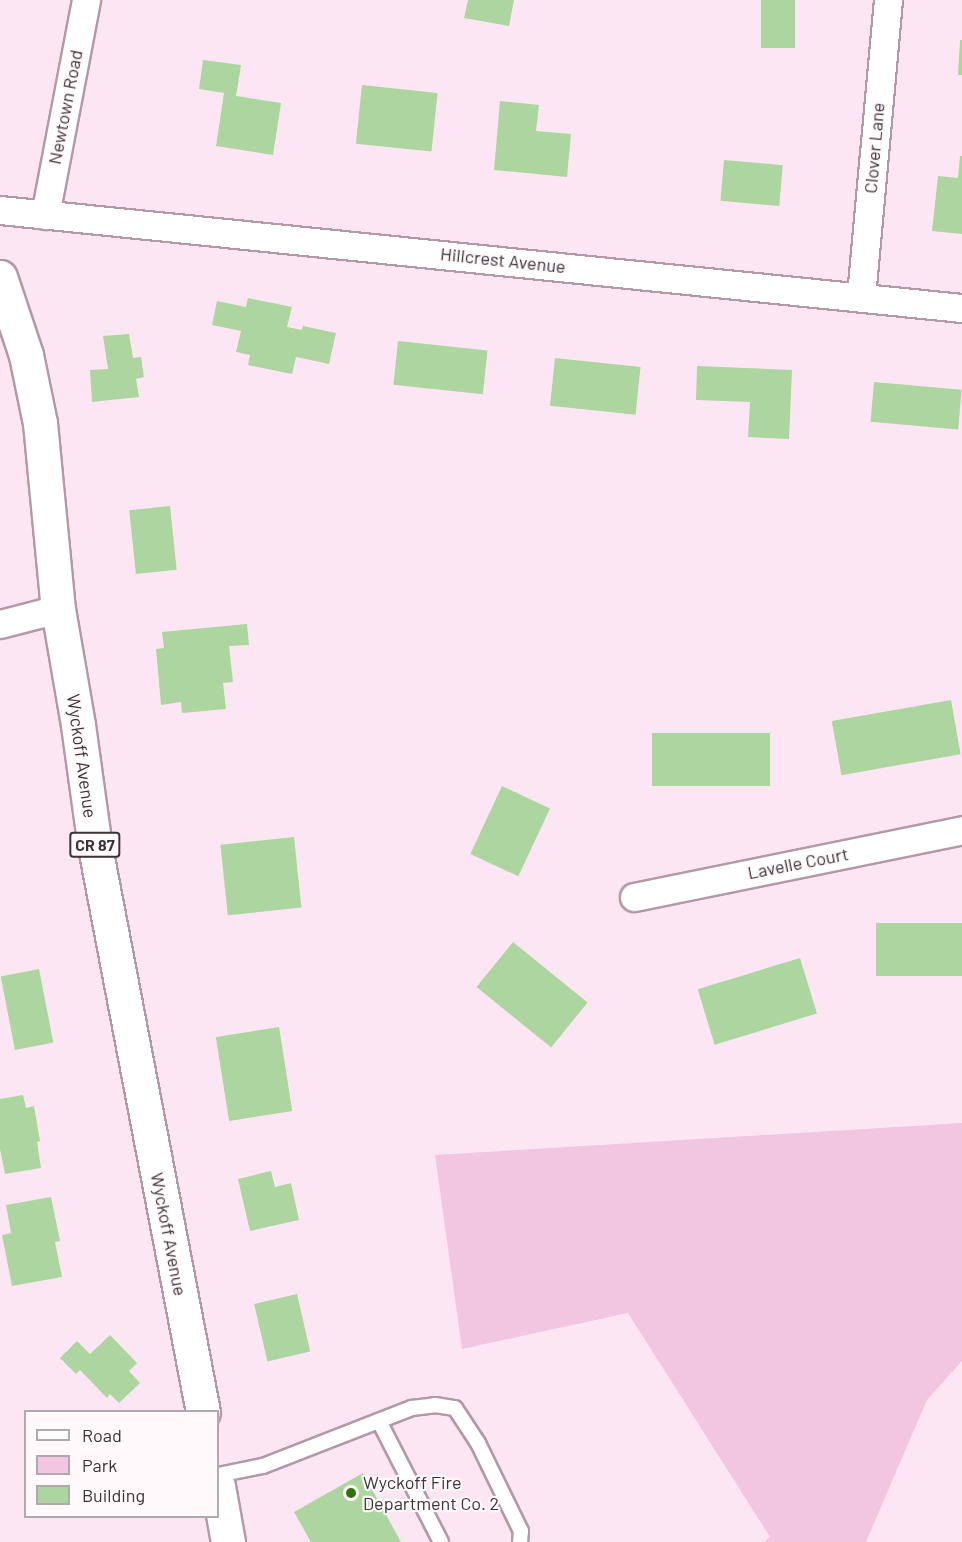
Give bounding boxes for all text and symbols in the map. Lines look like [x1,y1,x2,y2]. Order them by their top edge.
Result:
street label: Newtown Road [43,48,87,166]
street label: Clover Lane [859,102,889,194]
street label: Hillcrest Avenue [439,243,567,277]
street label: Wyckoff Avenue [63,693,101,819]
road number: CR 87 [68,832,122,858]
street label: Lavelle Court [746,843,850,883]
street label: Wyckoff Avenue [146,1171,192,1297]
legend [24,1410,219,1518]
text: Road [82,1424,122,1446]
text: Park [82,1454,117,1476]
place label: Wyckoff Fire Department Co. 2 [363,1472,499,1514]
text: Building [82,1484,145,1506]
marker: Wyckoff Fire Department Co. 2 [344,1486,358,1500]

